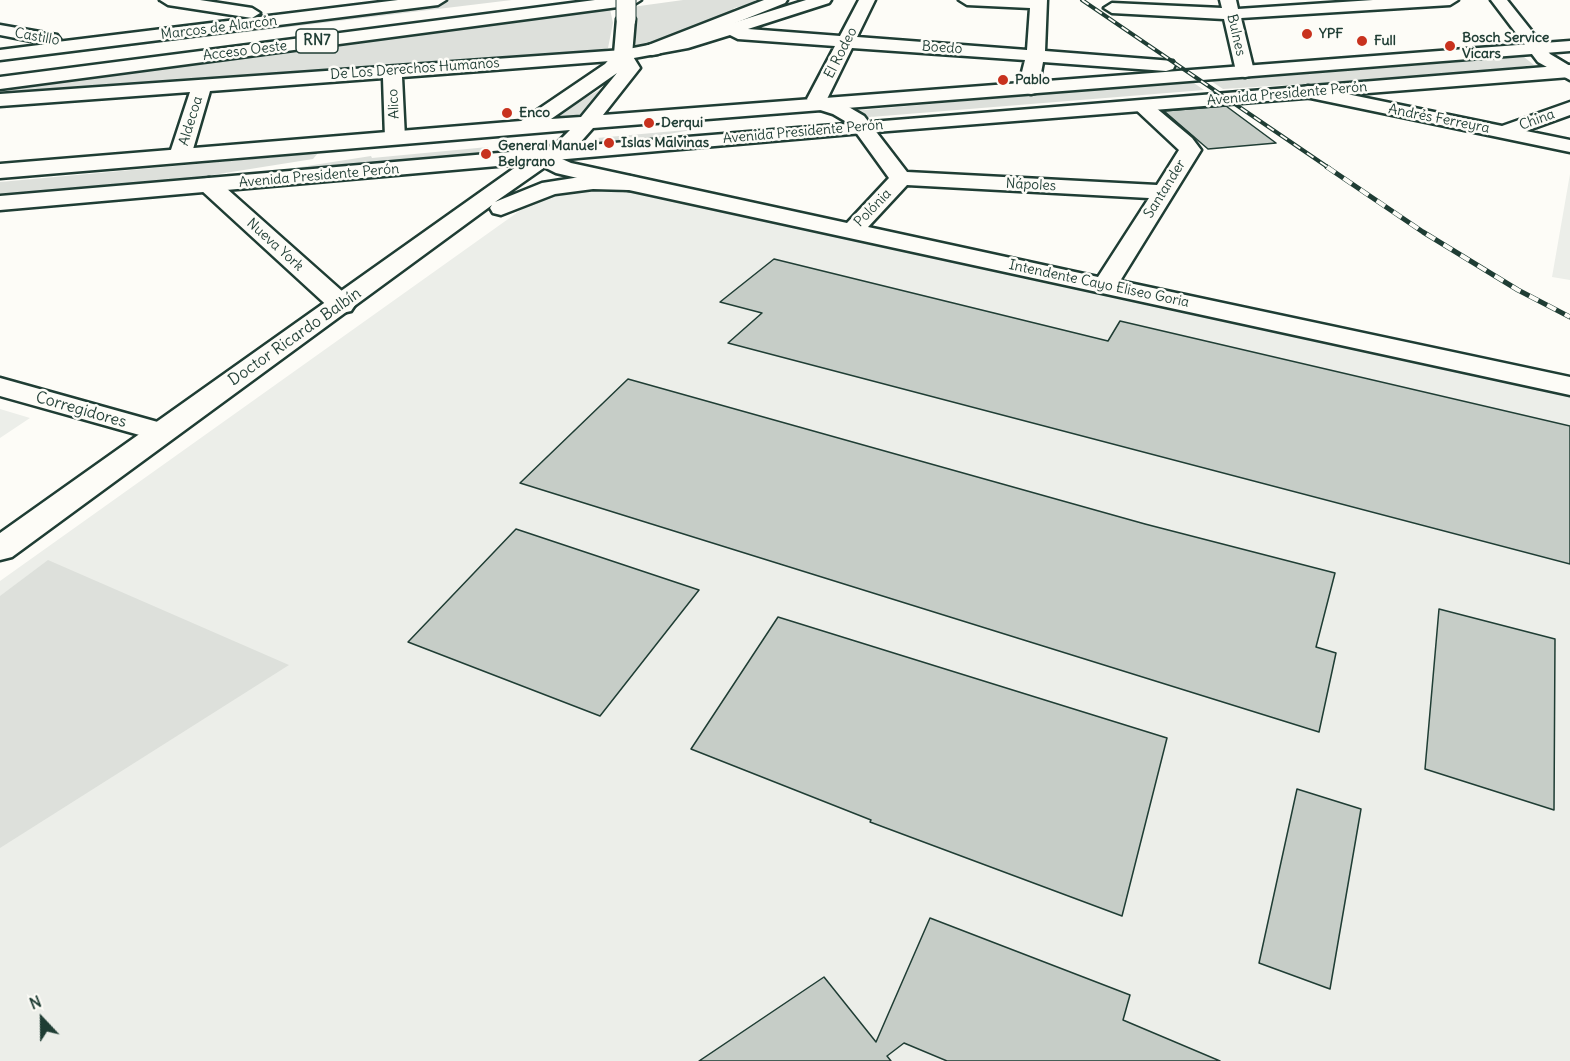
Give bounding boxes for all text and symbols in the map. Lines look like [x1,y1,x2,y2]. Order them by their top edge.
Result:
street label: Bulnes [1223,12,1249,58]
street label: Marcos de Alarcón [160,13,278,43]
street label: Castillo [13,25,61,49]
street label: El Rodeo [821,25,861,81]
place label: YPF [1319,26,1343,42]
marker: YPF [1300,27,1314,41]
road number: RN7 [296,29,338,53]
place label: Bosch Service Vicars [1462,30,1549,62]
place label: Full [1374,33,1396,49]
marker: Full [1355,34,1369,48]
street label: Acceso Oeste [202,37,288,65]
street label: Boedo [921,38,963,58]
marker: Bosch Service Vicars [1443,39,1457,53]
street label: De Los Derechos Humanos [330,55,500,83]
place label: Pablo [1015,72,1050,88]
marker: Pablo [996,73,1010,87]
street label: Avenida Presidente Perón [1206,79,1368,109]
street label: Alico [385,89,403,119]
street label: Aldecoa [176,94,206,148]
street label: Andrés Ferreyra [1387,101,1491,137]
place label: Enco [519,105,550,121]
marker: Enco [500,106,514,120]
street label: China [1517,106,1557,134]
place label: Derqui [661,115,703,131]
marker: Derqui [642,116,656,130]
street label: Avenida Presidente Perón [722,117,884,147]
place label: Islas Malvinas [621,135,709,151]
marker: Islas Malvinas [602,136,616,150]
place label: General Manuel Belgrano [498,138,597,170]
marker: General Manuel Belgrano [479,147,493,161]
street label: Santander [1140,157,1190,221]
street label: Avenida Presidente Perón [238,161,400,191]
street label: Nápoles [1005,175,1057,195]
street label: Polónia [851,186,895,230]
street label: Nueva York [243,215,307,275]
street label: Intendente Cayo Eliseo Goria [1007,257,1191,311]
street label: Doctor Ricardo Balbín [225,284,365,390]
street label: Corregidores [33,388,129,432]
north arrow [12,989,72,1049]
text: N [26,991,44,1014]

